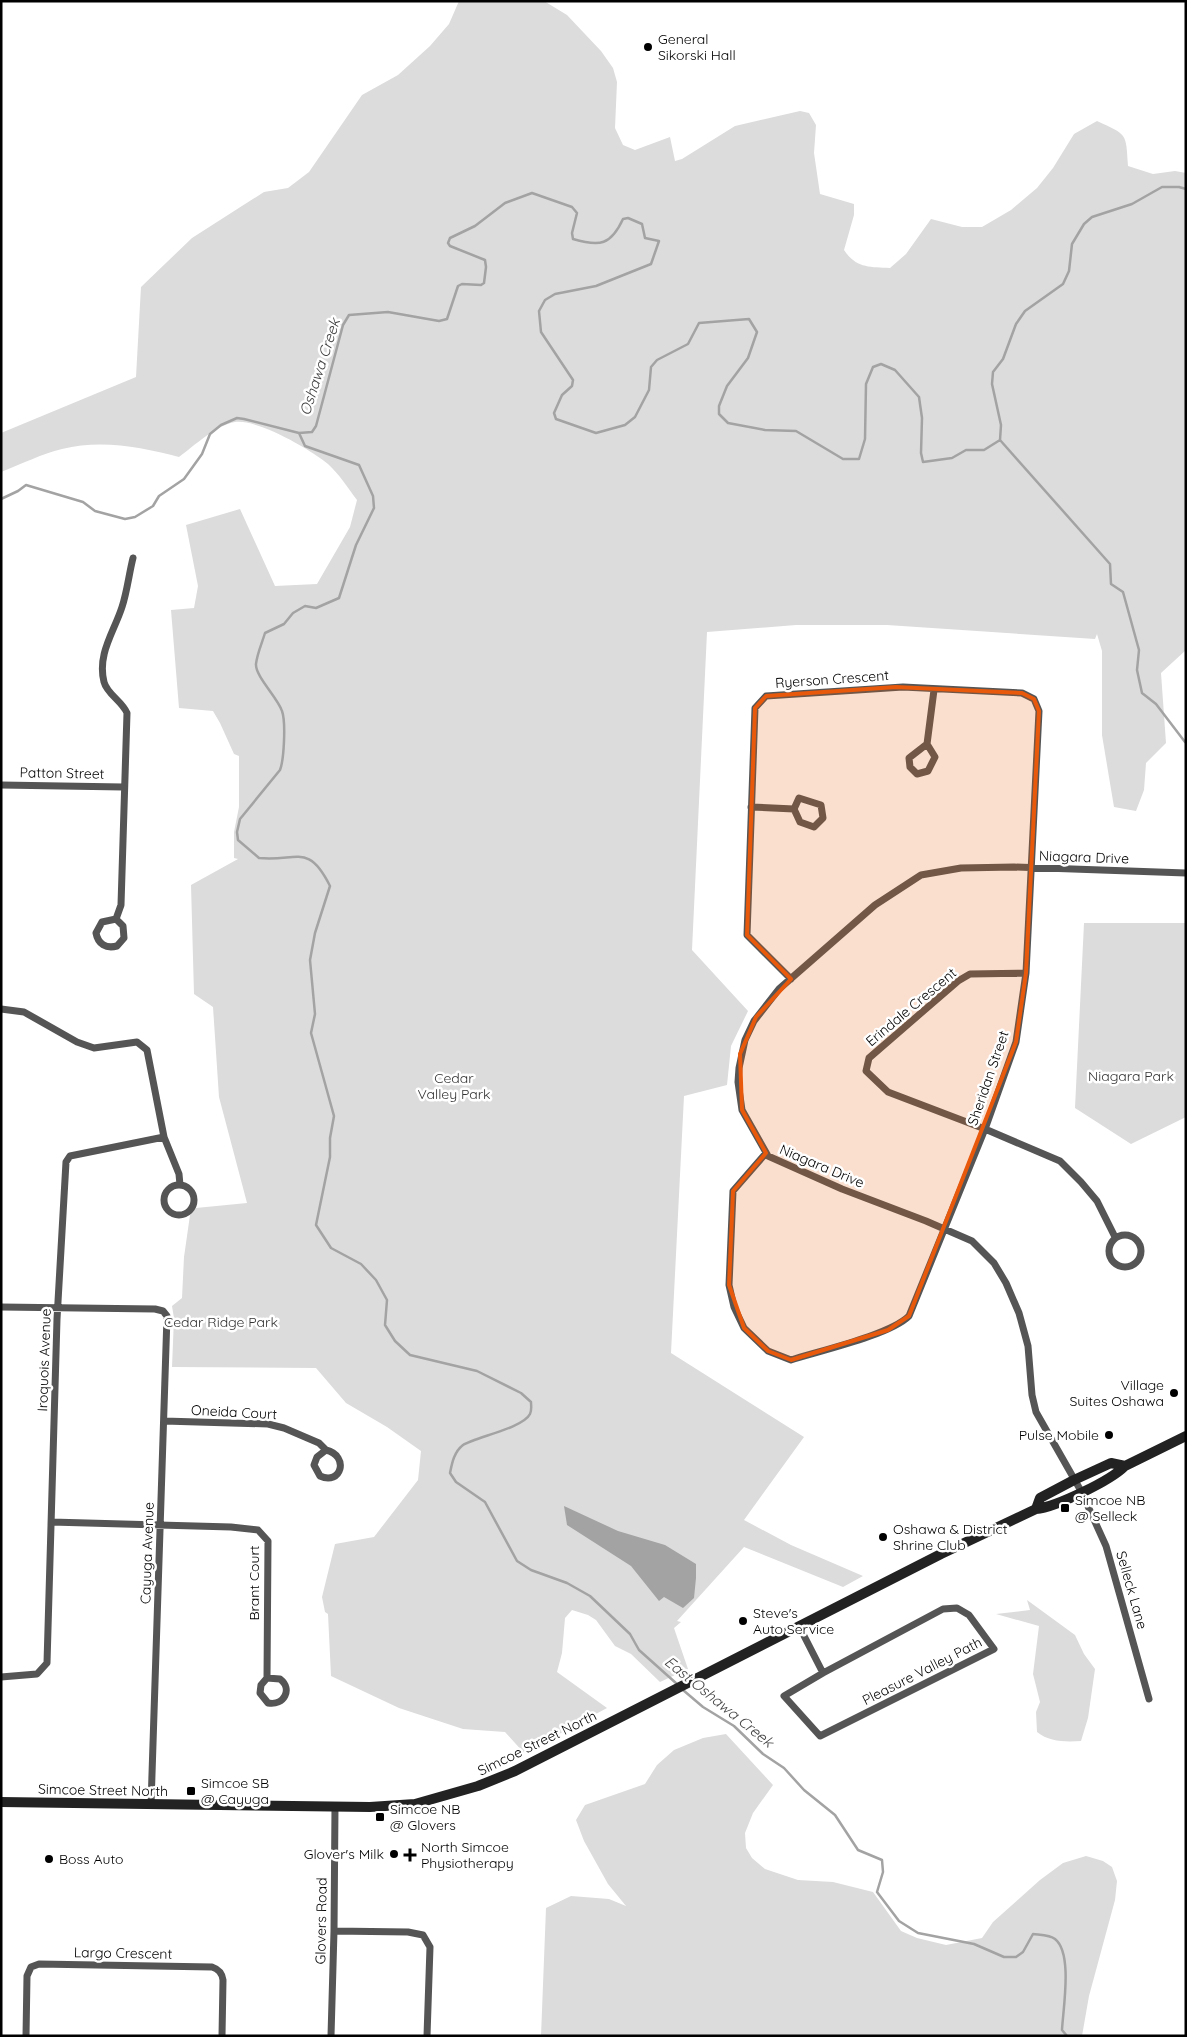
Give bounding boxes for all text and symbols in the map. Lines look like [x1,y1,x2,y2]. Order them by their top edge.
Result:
place label: General Sikorski Hall [658,30,736,64]
marker: General Sikorski Hall [642,41,654,53]
water label: Oshawa Creek [295,314,345,418]
street label: Ryerson Crescent [774,666,890,692]
street label: Patton Street [19,763,105,783]
street label: Niagara Drive [1039,846,1129,868]
street label: Erindale Crescent [862,964,960,1050]
street label: Sheridan Street [963,1028,1013,1128]
park label: Niagara Park [1088,1067,1174,1085]
park label: Cedar Valley Park [417,1069,491,1103]
street label: Niagara Drive [777,1140,867,1192]
street label: Iroquois Avenue [33,1308,55,1412]
park label: Cedar Ridge Park [164,1313,278,1331]
place label: Village Suites Oshawa [1069,1376,1164,1410]
marker: Village Suites Oshawa [1168,1387,1180,1399]
street label: Oneida Court [190,1401,278,1423]
place label: Pulse Mobile [1019,1426,1099,1444]
marker: Pulse Mobile [1103,1429,1115,1441]
place label: Simcoe NB @ Selleck [1075,1491,1145,1525]
street label: Cayuga Avenue [136,1502,158,1604]
marker: Simcoe NB @ Selleck [1059,1502,1071,1514]
place label: Oshawa & District Shrine Club [893,1520,1008,1554]
marker: Oshawa & District Shrine Club [877,1531,889,1543]
street label: Brant Court [245,1545,263,1621]
street label: Selleck Lane [1112,1549,1152,1631]
place label: Steve's Auto Service [753,1604,834,1638]
marker: Steve's Auto Service [737,1615,749,1627]
street label: Pleasure Valley Path [859,1633,985,1709]
water label: East Oshawa Creek [661,1652,779,1753]
street label: Simcoe Street North [475,1706,599,1780]
place label: Simcoe SB @ Cayuga [201,1774,269,1808]
street label: Simcoe Street North [38,1780,168,1800]
marker: Simcoe SB @ Cayuga [185,1785,197,1797]
place label: Simcoe NB @ Glovers [390,1800,460,1834]
marker: Simcoe NB @ Glovers [374,1811,386,1823]
place label: North Simcoe Physiotherapy [421,1838,514,1872]
place label: Glover's Milk [304,1845,384,1863]
marker: Glover's Milk [388,1848,400,1860]
marker: North Simcoe Physiotherapy [403,1848,417,1862]
place label: Boss Auto [59,1850,124,1868]
marker: Boss Auto [43,1853,55,1865]
street label: Glovers Road [311,1877,331,1965]
street label: Largo Crescent [74,1943,173,1963]

